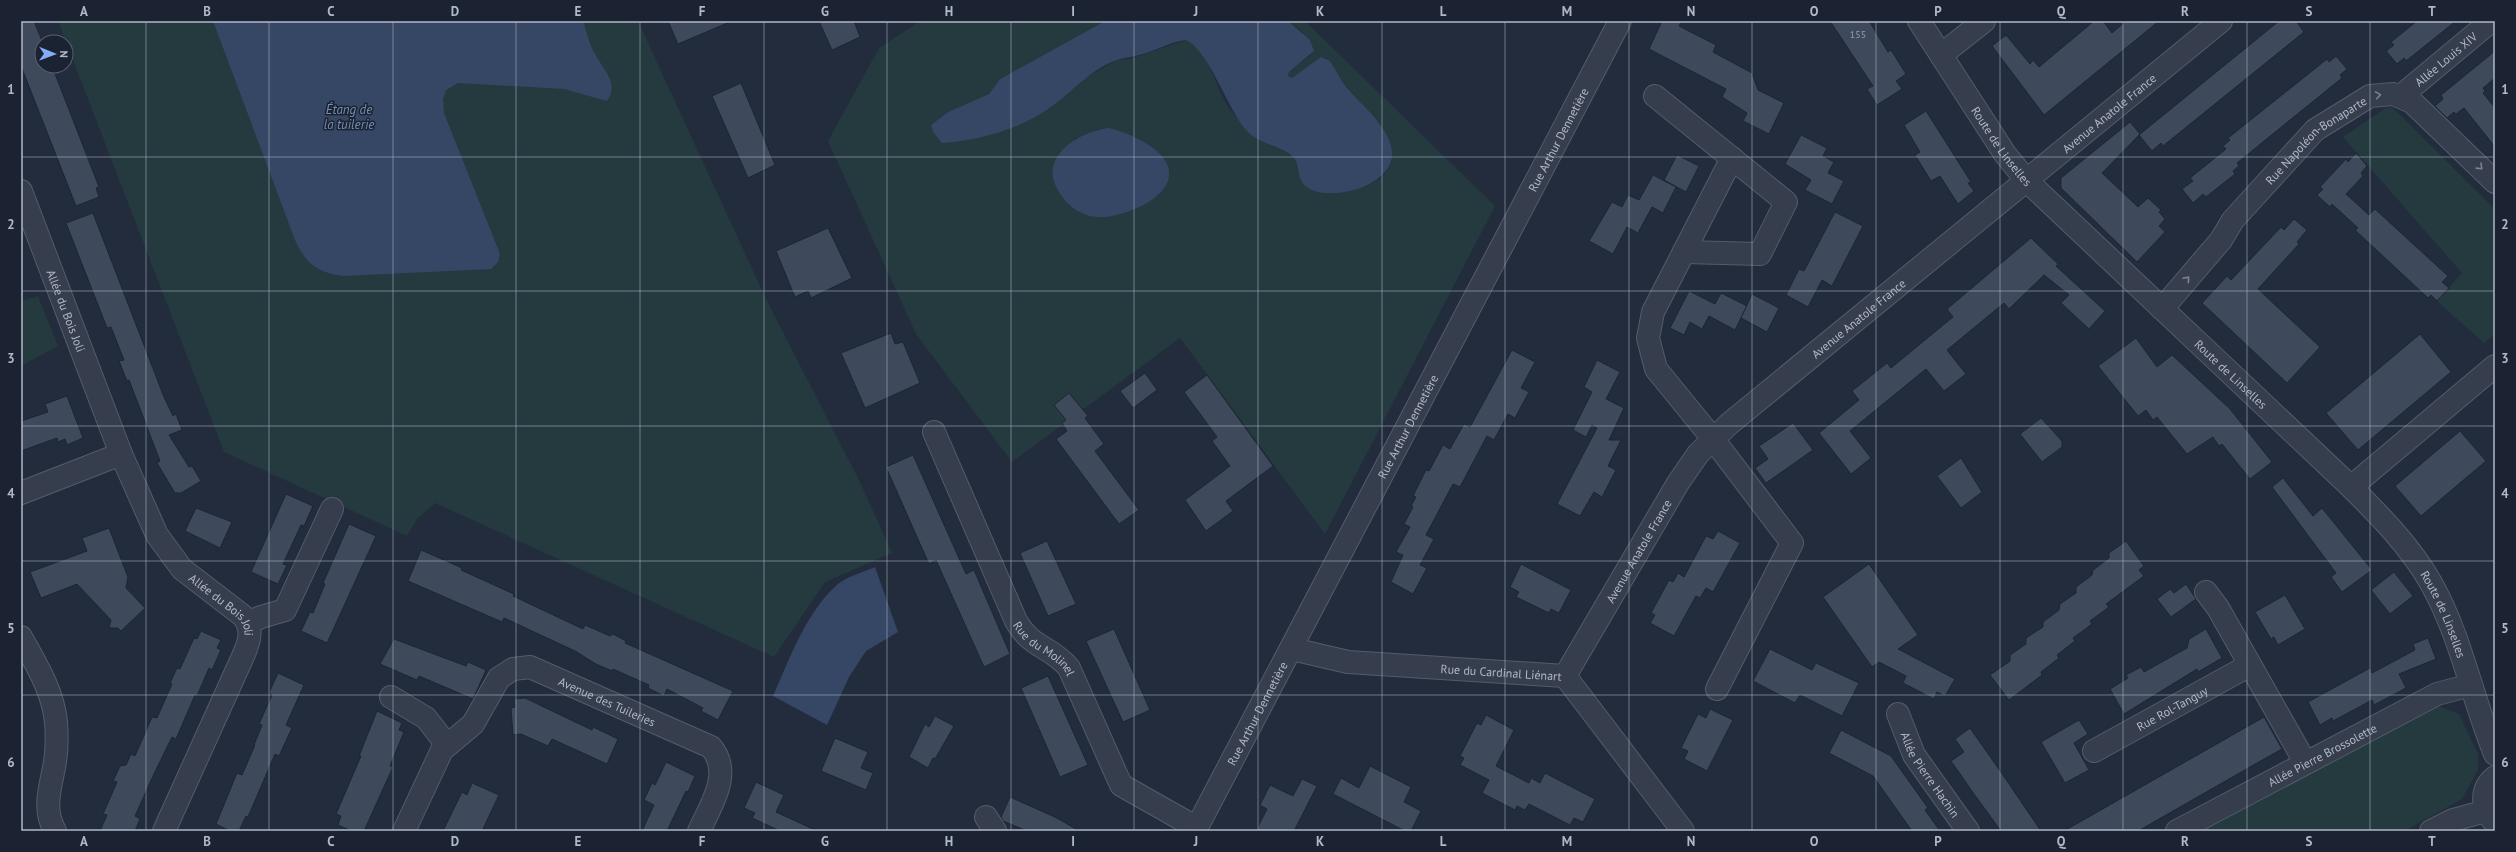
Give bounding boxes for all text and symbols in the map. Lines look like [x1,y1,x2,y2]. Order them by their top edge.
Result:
text: A [80,3,88,20]
text: B [203,3,211,20]
text: C [327,3,335,20]
text: D [451,3,459,20]
text: E [575,3,582,20]
text: F [699,3,706,20]
text: G [821,3,829,20]
text: H [945,3,953,20]
text: I [1071,3,1075,20]
text: J [1193,3,1198,20]
text: K [1316,3,1324,20]
text: L [1440,3,1447,20]
text: M [1562,3,1572,20]
text: N [1687,3,1695,20]
text: O [1810,3,1819,20]
text: P [1934,3,1942,20]
text: Q [2057,3,2067,20]
text: R [2181,3,2189,20]
text: S [2306,3,2313,20]
text: T [2428,3,2436,20]
house number: 155 [1850,28,1866,41]
street label: Allée Louis XIV [2411,28,2480,89]
north arrow [34,34,74,74]
text: N [57,50,71,58]
street label: Avenue Anatole France [2059,70,2159,156]
text: 1 [7,81,15,98]
text: 1 [2501,81,2509,98]
street label: Rue Arthur Dennetière [1524,85,1591,194]
one-way arrow [2375,91,2381,100]
street label: Rue Napoléon-Bonaparte [2262,93,2369,187]
water label: Étang de la tuilerie [324,101,374,133]
street label: Route de Linselles [1969,103,2035,189]
one-way arrow [2475,163,2483,170]
text: 2 [7,216,15,233]
text: 2 [2501,216,2509,233]
street label: Allée du Bois Joli [44,267,89,354]
street label: Avenue Anatole France [1808,275,1908,361]
one-way arrow [2183,277,2190,284]
street label: Route de Linselles [2192,336,2270,411]
text: 3 [7,350,15,367]
text: 3 [2501,350,2509,367]
street label: Rue Arthur Dennetière [1374,372,1441,481]
text: 4 [7,485,15,502]
text: 4 [2501,485,2509,502]
street label: Avenue Anatole France [1602,496,1674,605]
street label: Route de Linselles [2418,568,2469,660]
street label: Allée du Bois Joli [186,570,257,636]
street label: Rue du Molinel [1010,618,1079,678]
text: 5 [7,620,15,637]
text: 5 [2501,620,2509,637]
street label: Rue Arthur Dennetière [1223,659,1290,768]
street label: Rue du Cardinal Liénart [1440,660,1562,683]
street label: Avenue des Tuileries [556,673,658,729]
street label: Rue Rol-Tanguy [2134,682,2211,734]
street label: Allée Pierre Brossolette [2265,720,2379,789]
street label: Allée Pierre Hachin [1898,730,1963,820]
text: 6 [7,754,15,771]
text: 6 [2501,754,2509,771]
text: A [80,833,88,850]
text: B [203,833,211,850]
text: C [327,833,335,850]
text: D [451,833,459,850]
text: E [575,833,582,850]
text: F [699,833,706,850]
text: G [821,833,829,850]
text: H [945,833,953,850]
text: I [1071,833,1075,850]
text: J [1193,833,1198,850]
text: K [1316,833,1324,850]
text: L [1440,833,1447,850]
text: M [1562,833,1572,850]
text: N [1687,833,1695,850]
text: O [1810,833,1819,850]
text: P [1934,833,1942,850]
text: Q [2057,833,2067,850]
text: R [2181,833,2189,850]
text: S [2306,833,2313,850]
text: T [2428,833,2436,850]

